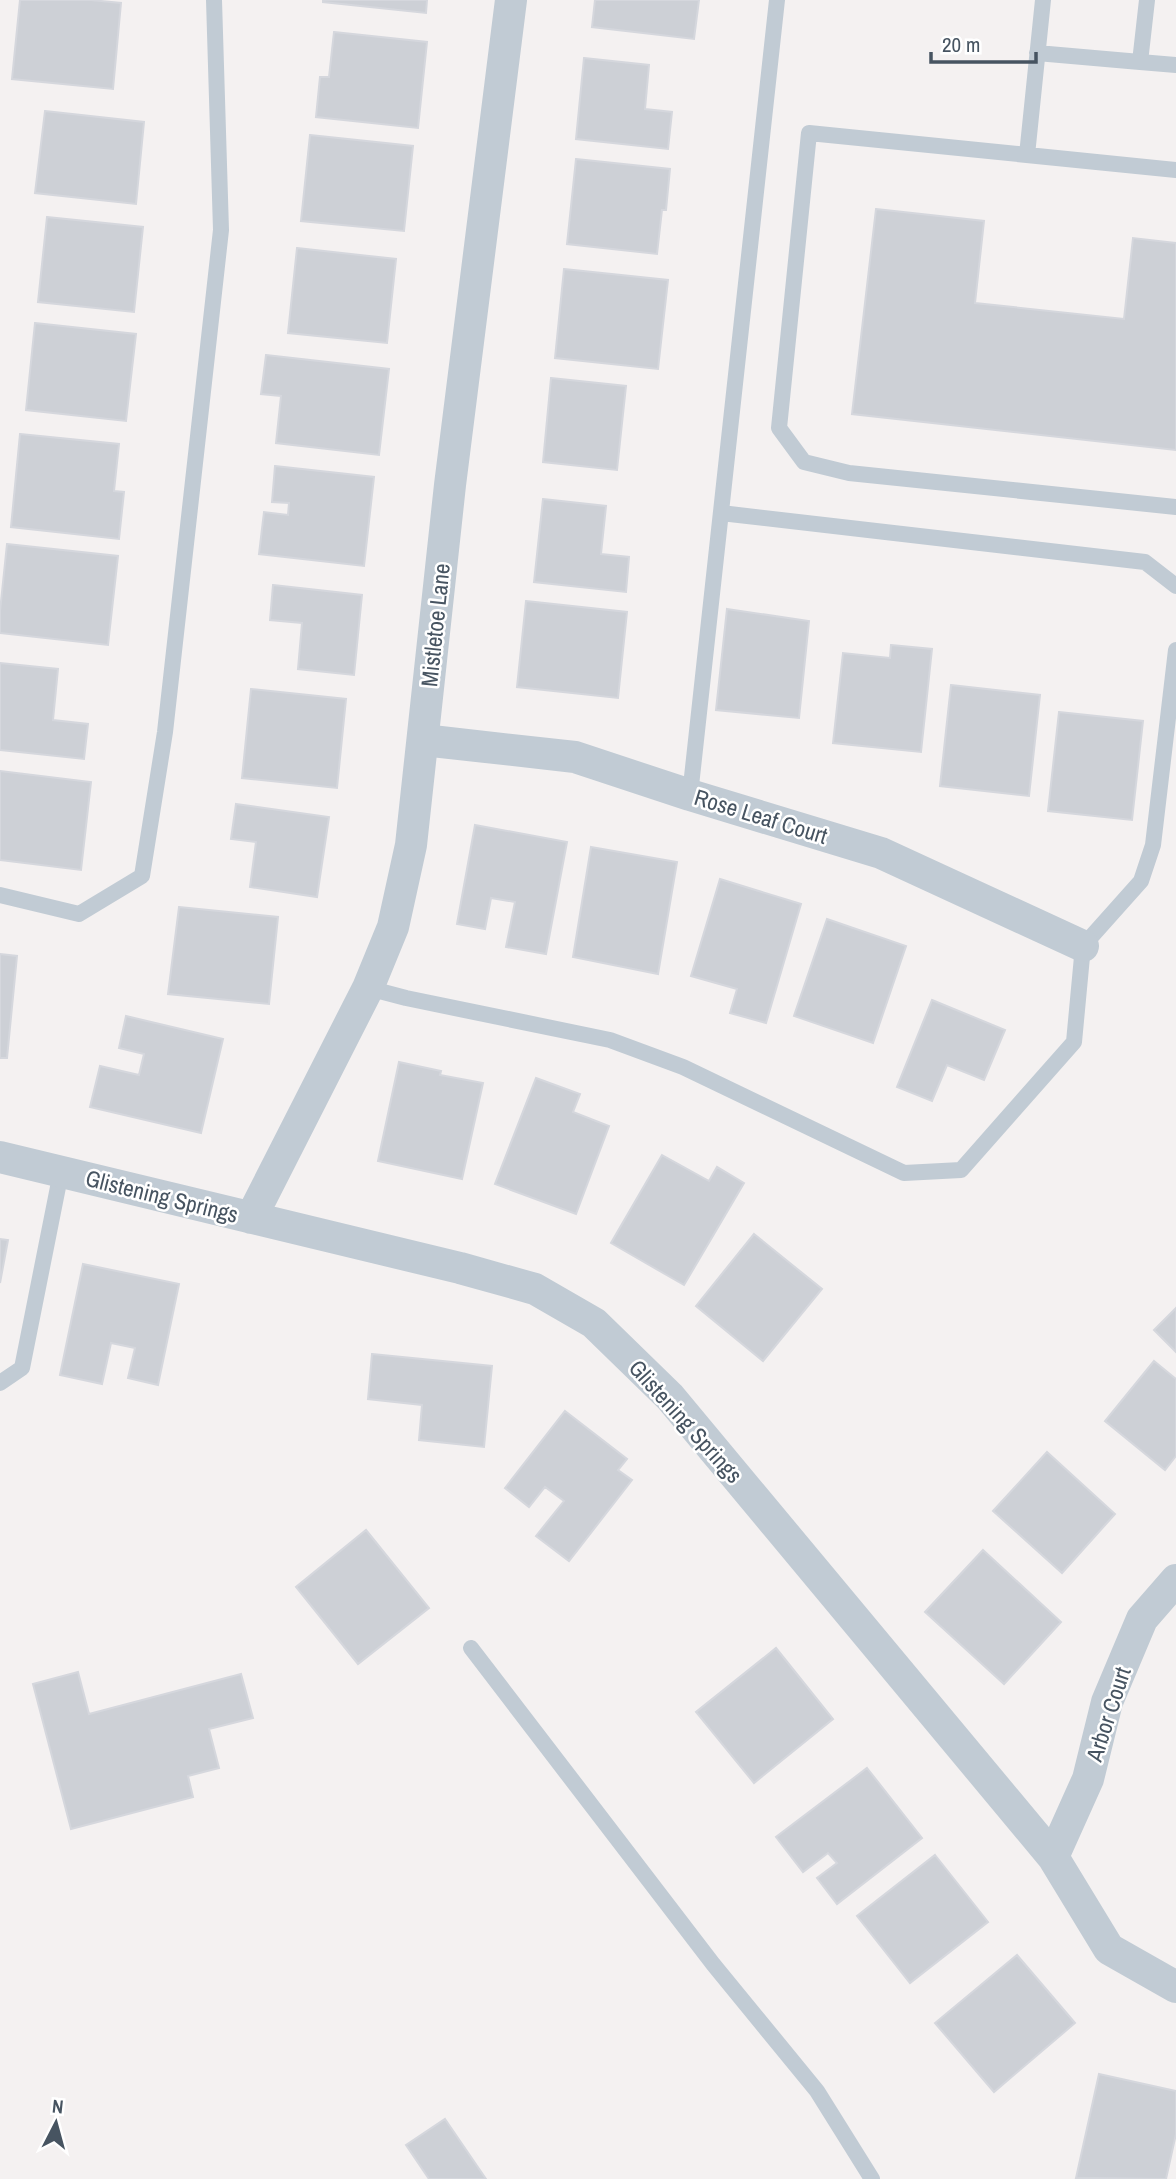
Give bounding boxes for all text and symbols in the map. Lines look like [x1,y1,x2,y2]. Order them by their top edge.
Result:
scale bar [931,21,1036,65]
text: 20 m [942,30,980,59]
street label: Mistletoe Lane [413,562,457,688]
street label: Rose Leaf Court [691,781,831,851]
street label: Glistening Springs [82,1162,242,1230]
street label: Glistening Springs [622,1353,750,1489]
street label: Arbor Court [1078,1663,1138,1766]
north arrow [21,2088,91,2158]
text: N [51,2093,65,2120]

